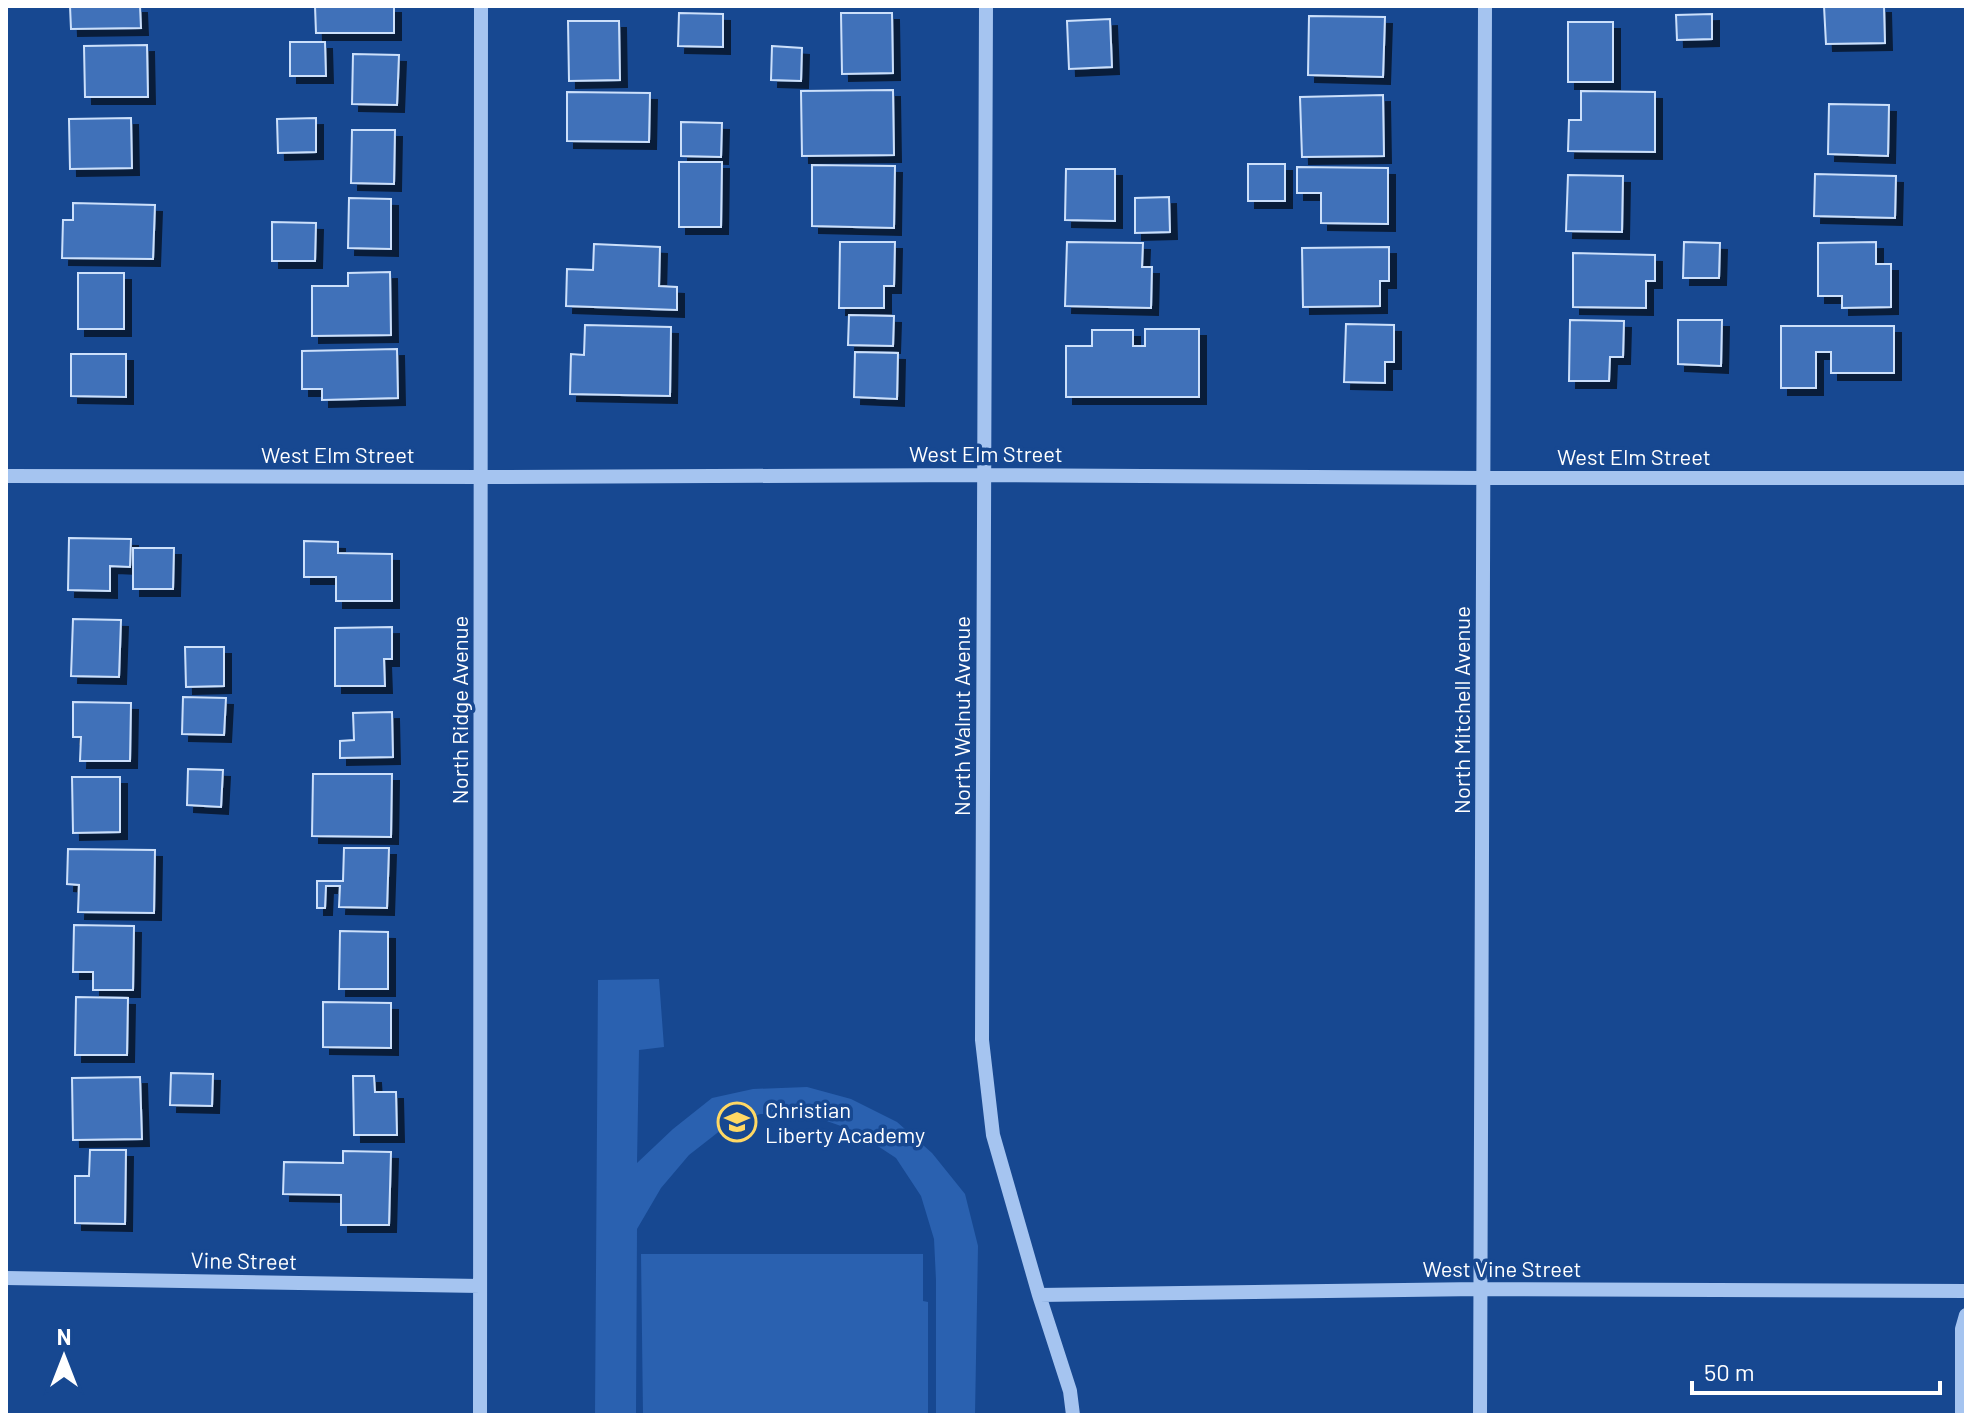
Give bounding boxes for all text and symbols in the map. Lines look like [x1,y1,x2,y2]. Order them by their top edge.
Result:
street label: West Elm Street [909,440,1063,466]
street label: West Elm Street [261,441,415,467]
street label: West Elm Street [1557,443,1711,469]
street label: North Mitchell Avenue [1448,606,1474,814]
street label: North Ridge Avenue [446,616,472,804]
street label: North Walnut Avenue [948,616,974,816]
place label: Christian Liberty Academy [765,1096,925,1147]
school or university icon: Christian Liberty Academy [716,1101,758,1143]
street label: Vine Street [191,1246,297,1274]
street label: West Vine Street [1422,1255,1582,1281]
north arrow [24,1317,104,1397]
text: N [57,1323,71,1349]
scale bar [1692,1345,1940,1395]
text: 50 m [1704,1357,1755,1386]

